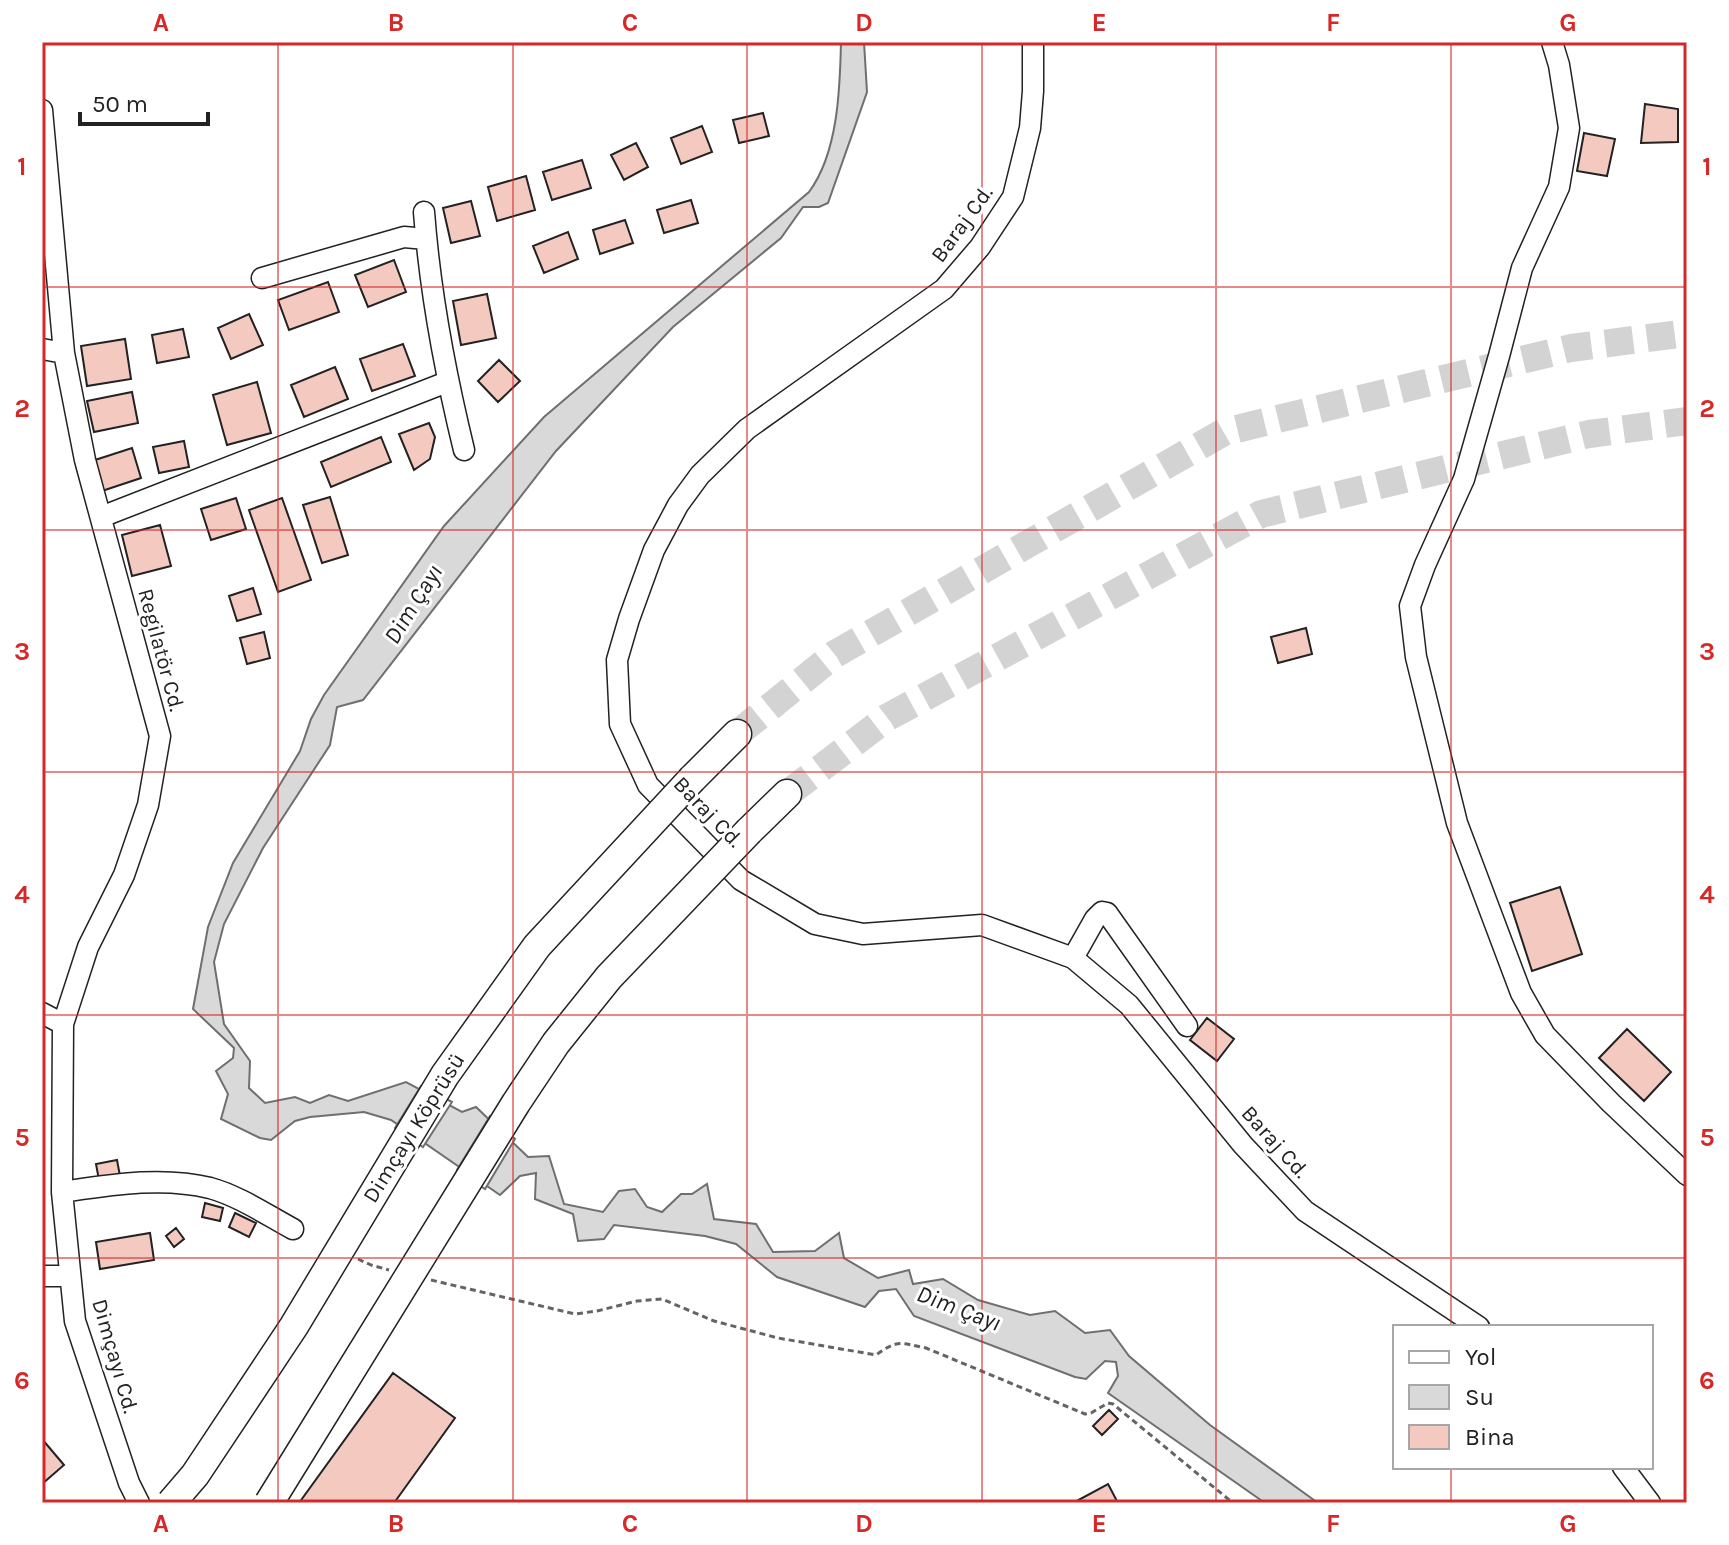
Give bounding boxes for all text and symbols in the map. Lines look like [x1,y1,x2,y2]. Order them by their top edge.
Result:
text: A [153,7,169,38]
text: B [388,7,404,38]
text: C [622,7,638,38]
text: D [855,7,873,38]
text: E [1091,7,1107,38]
text: F [1326,7,1340,38]
text: G [1559,7,1577,38]
scale bar [80,76,208,126]
text: 50 m [92,90,148,118]
text: 1 [17,151,27,182]
text: 1 [1702,151,1712,182]
street label: Baraj Cd. [925,181,999,267]
text: 2 [14,393,30,424]
text: 2 [1699,393,1715,424]
water label: Dim Çayı [378,559,448,649]
street label: Regilatör Cd. [132,586,190,714]
text: 3 [14,636,30,667]
text: 3 [1699,636,1715,667]
street label: Baraj Cd. [668,771,748,853]
text: 4 [14,879,30,910]
text: 4 [1699,879,1715,910]
street label: Dimçayı Köprüsü [358,1048,470,1208]
street label: Baraj Cd. [1236,1100,1314,1184]
text: 5 [14,1122,30,1153]
text: 5 [1699,1122,1715,1153]
water label: Dim Çayı [913,1279,1005,1337]
street label: Dimçayı Cd. [86,1296,144,1416]
legend [1393,1325,1653,1469]
text: Yol [1465,1343,1496,1371]
text: 6 [14,1365,30,1396]
text: 6 [1699,1365,1715,1396]
text: Su [1465,1383,1494,1411]
text: Bina [1465,1423,1515,1451]
text: A [153,1508,169,1539]
text: B [388,1508,404,1539]
text: C [622,1508,638,1539]
text: D [855,1508,873,1539]
text: E [1091,1508,1107,1539]
text: F [1326,1508,1340,1539]
text: G [1559,1508,1577,1539]

